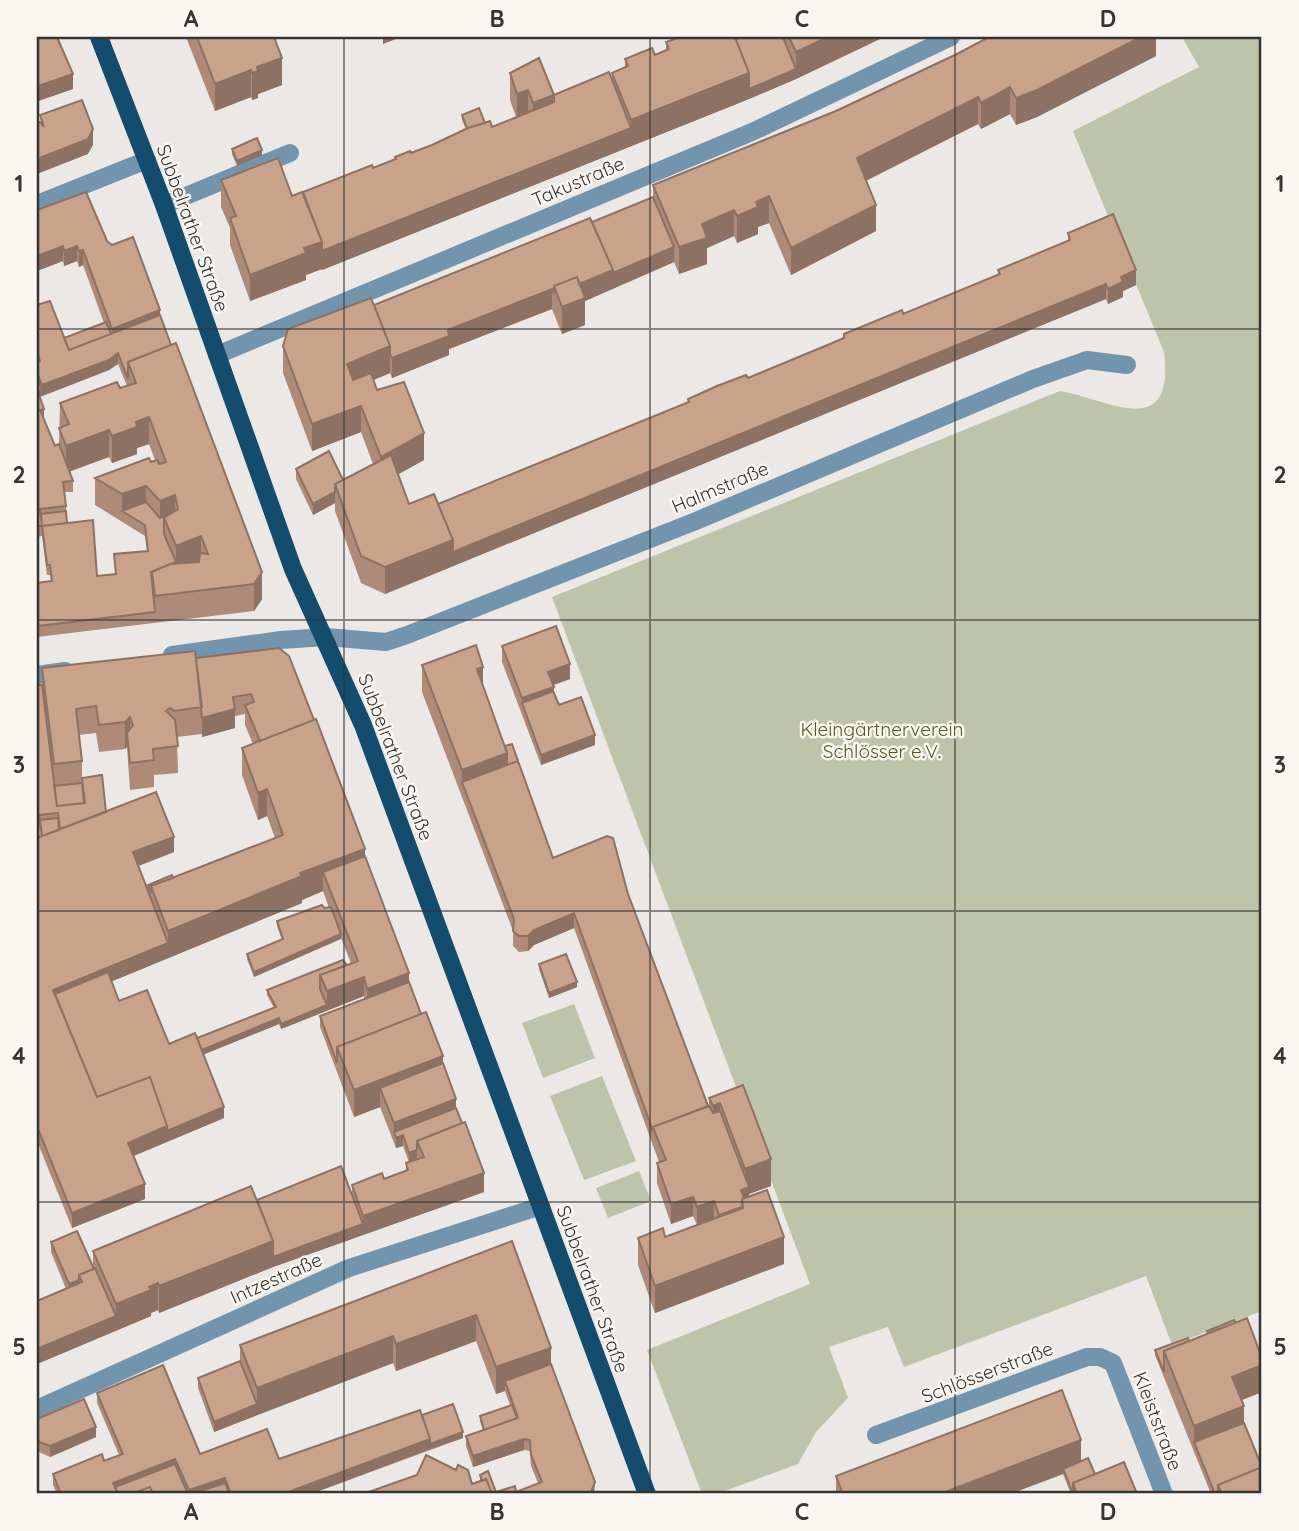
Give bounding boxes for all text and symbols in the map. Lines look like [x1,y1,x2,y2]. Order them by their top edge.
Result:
text: A [184,4,199,33]
text: B [489,4,505,33]
text: C [795,4,809,33]
text: D [1100,4,1116,33]
street label: Subbelrather Straße [152,141,234,315]
street label: Takustraße [528,151,628,211]
text: 1 [15,169,23,198]
text: 1 [1276,169,1284,198]
street label: Halmstraße [668,456,772,518]
text: 2 [12,460,26,489]
text: 2 [1273,460,1287,489]
street label: Subbelrather Straße [353,670,439,844]
park label: Kleingärtnerverein Schlösser e.V. [800,717,964,763]
text: 3 [13,750,25,779]
text: 3 [1274,750,1286,779]
text: 4 [12,1041,26,1070]
text: 4 [1273,1041,1287,1070]
street label: Subbelrather Straße [552,1202,634,1376]
street label: Intzestraße [226,1247,326,1309]
text: 5 [12,1332,26,1361]
text: 5 [1273,1332,1287,1361]
street label: Schlösserstraße [918,1336,1056,1408]
street label: Kleiststraße [1128,1368,1188,1474]
text: A [184,1497,199,1526]
text: B [489,1497,505,1526]
text: C [795,1497,809,1526]
text: D [1100,1497,1116,1526]

